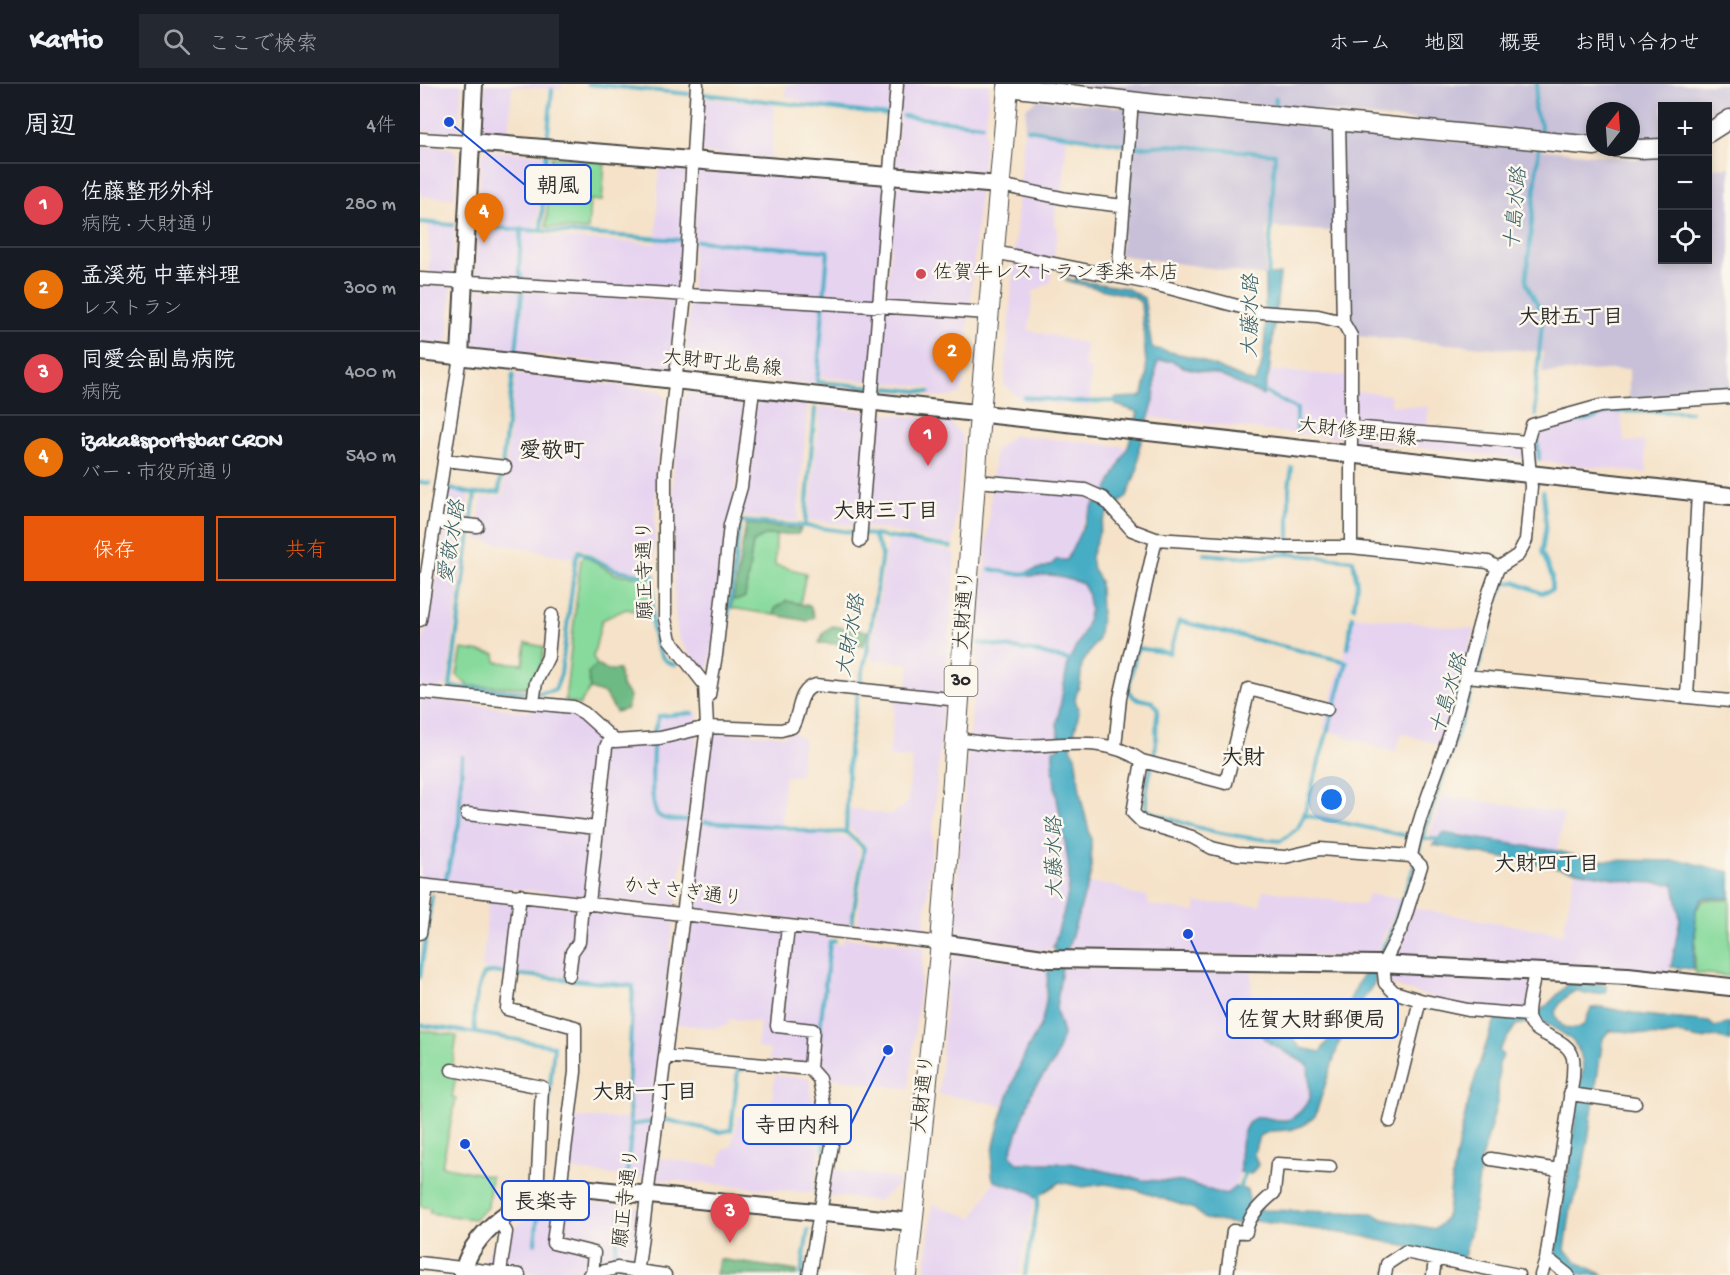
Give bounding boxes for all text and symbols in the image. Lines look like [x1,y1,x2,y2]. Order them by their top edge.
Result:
search box [139,14,559,68]
text: Kartio [30,25,103,58]
icon: search [160,25,193,58]
text: ここで検索 [208,33,318,59]
text: ホーム [1329,33,1391,58]
text: 地図 [1424,33,1466,58]
text: 概要 [1499,33,1541,58]
text: お問い合わせ [1574,33,1700,58]
north arrow [1586,102,1640,156]
map controls [1658,102,1712,264]
button: + [1658,102,1712,156]
text: 周辺 [24,113,76,144]
text: 4件 [367,116,396,139]
button: − [1658,156,1712,210]
callout: 朝風 [525,165,591,204]
water label: 十島水路 [1500,165,1534,252]
text: 朝風 [537,175,579,201]
text: 佐藤整形外科 [81,181,213,207]
text: 1 [39,194,48,217]
text: 280 m [345,194,396,217]
pin: 4 [464,194,504,243]
button: locate [1658,210,1712,264]
text: 病院 · 大財通り [81,215,217,238]
place label: 佐賀牛レストラン季楽 本店 [933,261,1179,286]
text: 孟溪苑 中華料理 [81,265,240,291]
marker: 佐賀牛レストラン季楽 本店 [914,267,928,281]
water label: 大藤水路 [1238,273,1266,358]
text: 2 [39,278,48,301]
text: 300 m [344,278,396,301]
text: レストラン [81,299,183,322]
district label: 大財五丁目 [1519,306,1624,332]
pin: 2 [932,334,972,383]
street label: 大財町北島線 [661,345,783,383]
text: 同愛会副島病院 [81,349,235,375]
text: 3 [38,362,49,385]
text: 400 m [345,362,396,385]
text: 病院 [81,383,121,406]
street label: 大財修理田線 [1296,413,1418,453]
pin: 1 [908,416,948,466]
text: izaka&sportsbar CRON [81,429,283,455]
district label: 愛敬町 [519,438,585,466]
text: 4 [39,446,48,469]
text: 540 m [346,446,396,469]
text: バー · 市役所通り [81,463,237,486]
water label: 愛敬水路 [434,497,473,585]
district label: 大財三丁目 [834,500,939,526]
button: 保存 [24,516,204,581]
button: 共有 [216,516,396,581]
street label: 願正寺通り [633,520,659,620]
street label: 大財通り [951,569,980,651]
water label: 大財水路 [832,591,873,680]
water label: 十島水路 [1425,650,1476,739]
road number: 30 [944,666,978,696]
district label: 大財 [1221,746,1265,773]
your location [1317,785,1346,814]
water label: 大藤水路 [1042,815,1070,900]
district label: 大財四丁目 [1495,853,1600,879]
street label: かささぎ通り [622,874,744,913]
callout: 佐賀大財郵便局 [1227,999,1398,1038]
text: 佐賀大財郵便局 [1239,1008,1386,1035]
street label: 大財通り [908,1053,941,1135]
district label: 大財一丁目 [593,1081,698,1107]
callout: 寺田内科 [743,1105,851,1144]
text: 寺田内科 [755,1114,839,1141]
street label: 願正寺通り [609,1147,646,1249]
callout: 長楽寺 [502,1181,589,1220]
text: 長楽寺 [515,1190,578,1217]
pin: 3 [710,1194,750,1243]

